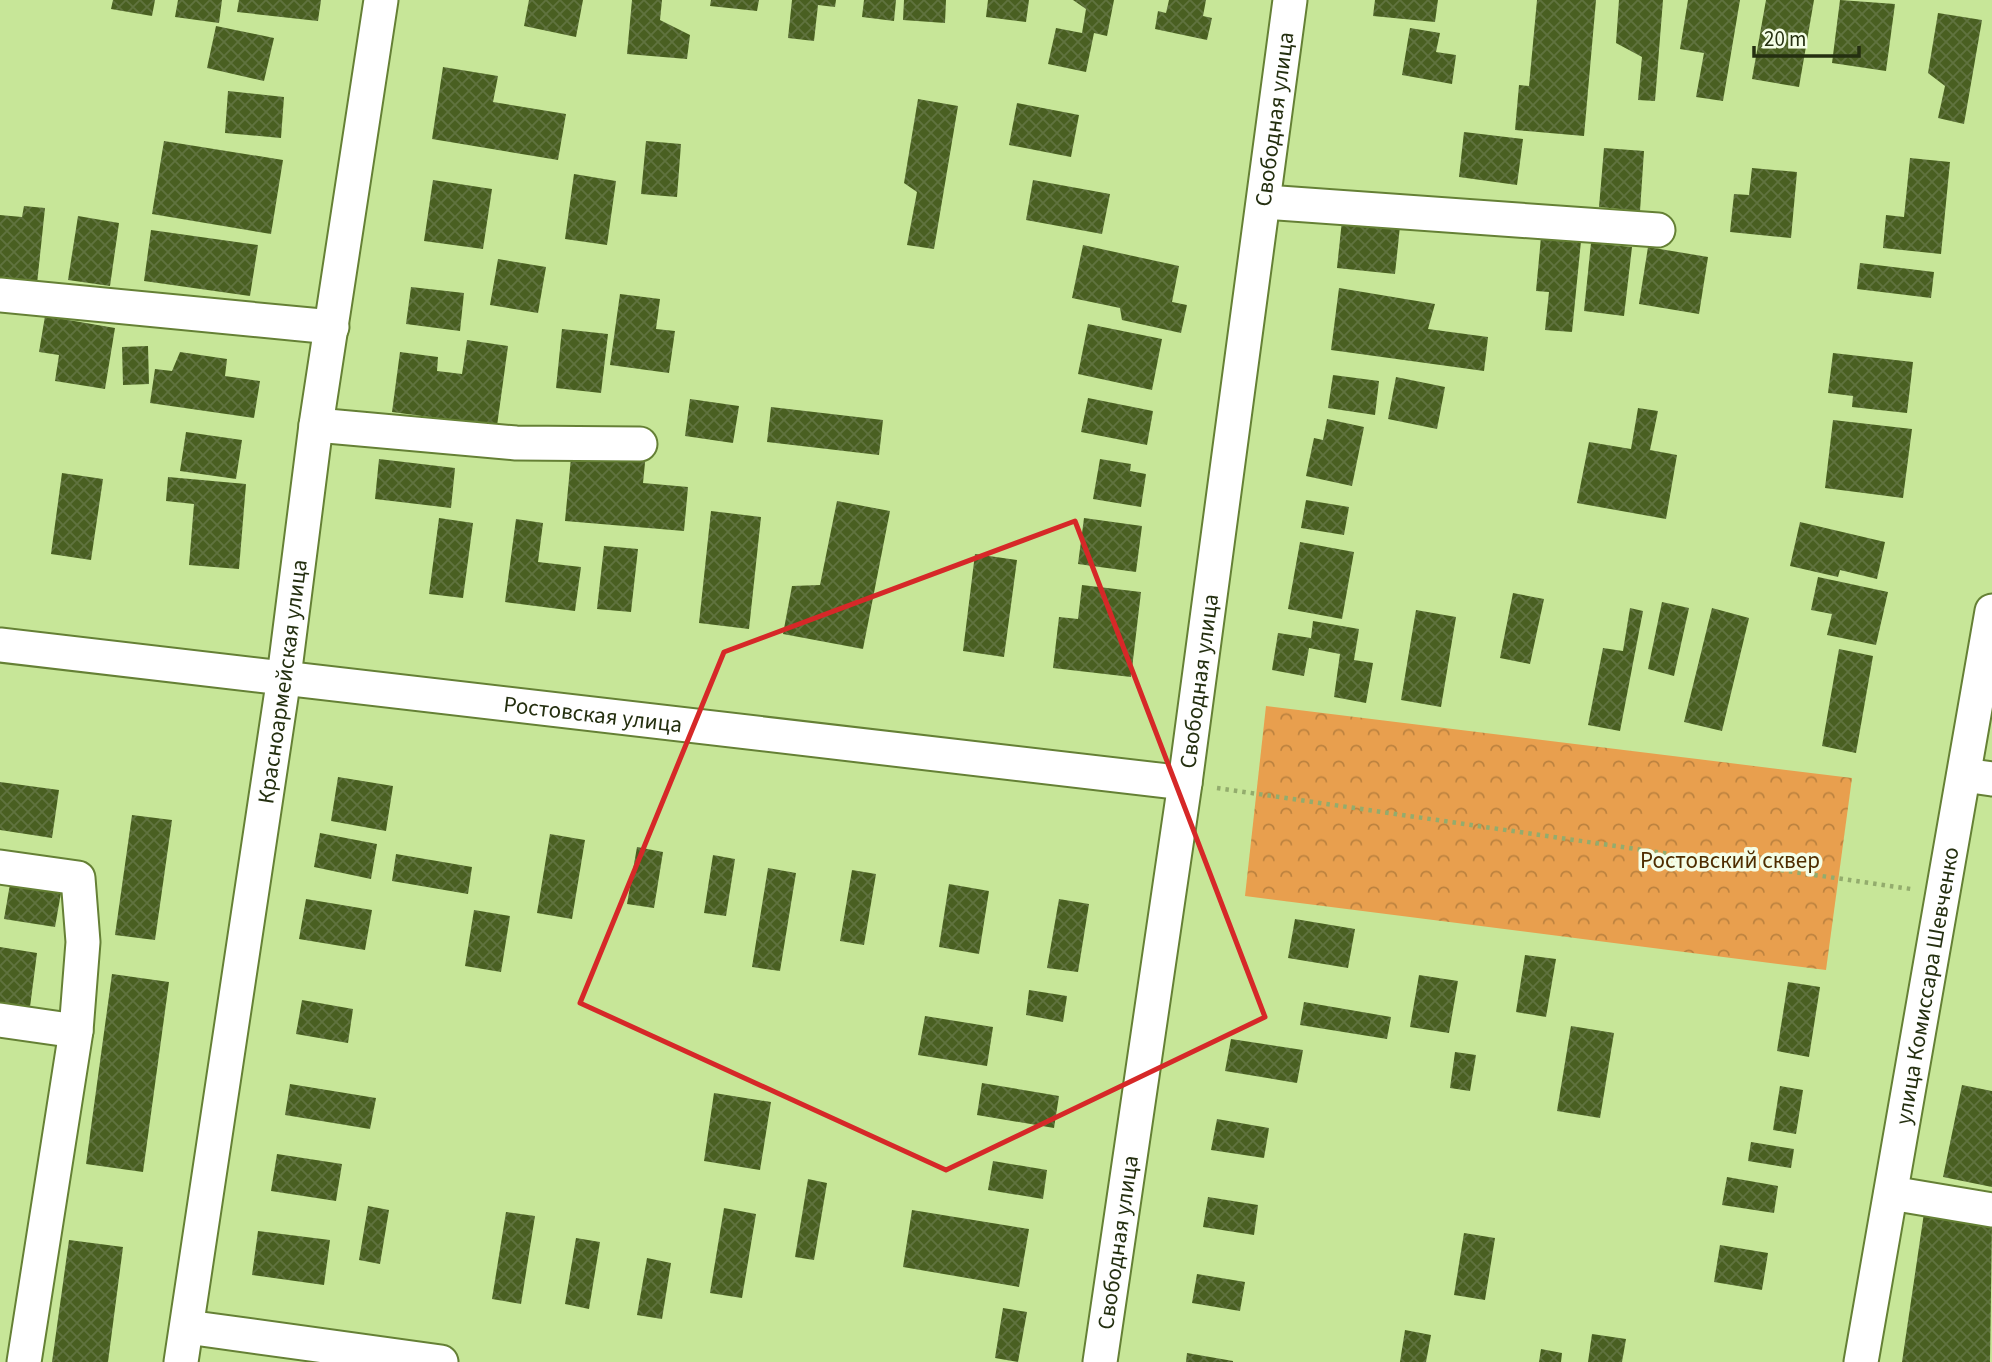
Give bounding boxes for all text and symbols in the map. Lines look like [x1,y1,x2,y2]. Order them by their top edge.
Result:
scale bar [1754,14,1859,58]
text: 20 m [1764,24,1806,54]
street label: Свободная улица [1246,30,1303,209]
street label: Красноармейская улица [249,557,316,806]
street label: Свободная улица [1171,592,1227,771]
street label: Ростовская улица [502,688,684,741]
park label: Ростовский сквер [1640,844,1820,877]
street label: улица Комиссара Шевченко [1887,844,1968,1127]
street label: Свободная улица [1089,1153,1147,1332]

